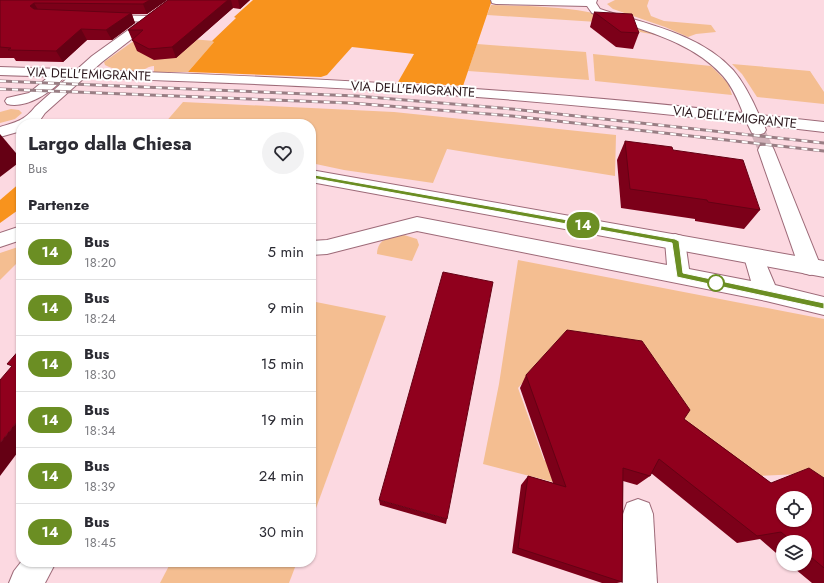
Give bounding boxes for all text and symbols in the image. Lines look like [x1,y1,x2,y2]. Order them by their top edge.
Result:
street label: VIA DELL'EMIGRANTE [26,62,152,86]
street label: VIA DELL'EMIGRANTE [350,76,476,102]
street label: VIA DELL'EMIGRANTE [672,101,798,133]
text: Largo dalla Chiesa [28,130,192,157]
button: heart [262,132,304,174]
text: Bus [28,159,47,178]
text: Partenze [28,194,89,216]
line badge: 14 [565,212,601,238]
text: 14 [575,215,591,235]
text: Bus [84,231,109,253]
text: 5 min [268,241,304,263]
text: 14 [42,242,58,262]
text: 18:20 [84,253,116,272]
unlabelled marker [707,274,725,292]
text: Bus [84,287,109,309]
text: 9 min [267,297,304,319]
text: 14 [42,298,58,318]
text: 18:24 [84,309,116,328]
text: Bus [84,343,109,365]
text: 15 min [261,353,304,375]
text: 14 [42,354,58,374]
text: 18:30 [84,365,116,384]
text: Bus [84,399,109,421]
text: 19 min [261,409,304,431]
text: 14 [42,410,58,430]
text: 18:34 [84,421,116,440]
text: Bus [84,455,109,477]
text: 24 min [259,465,304,487]
text: 14 [42,466,58,486]
text: 18:39 [84,477,115,496]
map controls [776,491,812,571]
button: locate [776,491,812,527]
text: Bus [84,511,109,533]
text: 30 min [259,521,304,543]
text: 14 [42,522,58,542]
text: 18:45 [84,533,116,552]
button: layers [776,535,812,571]

